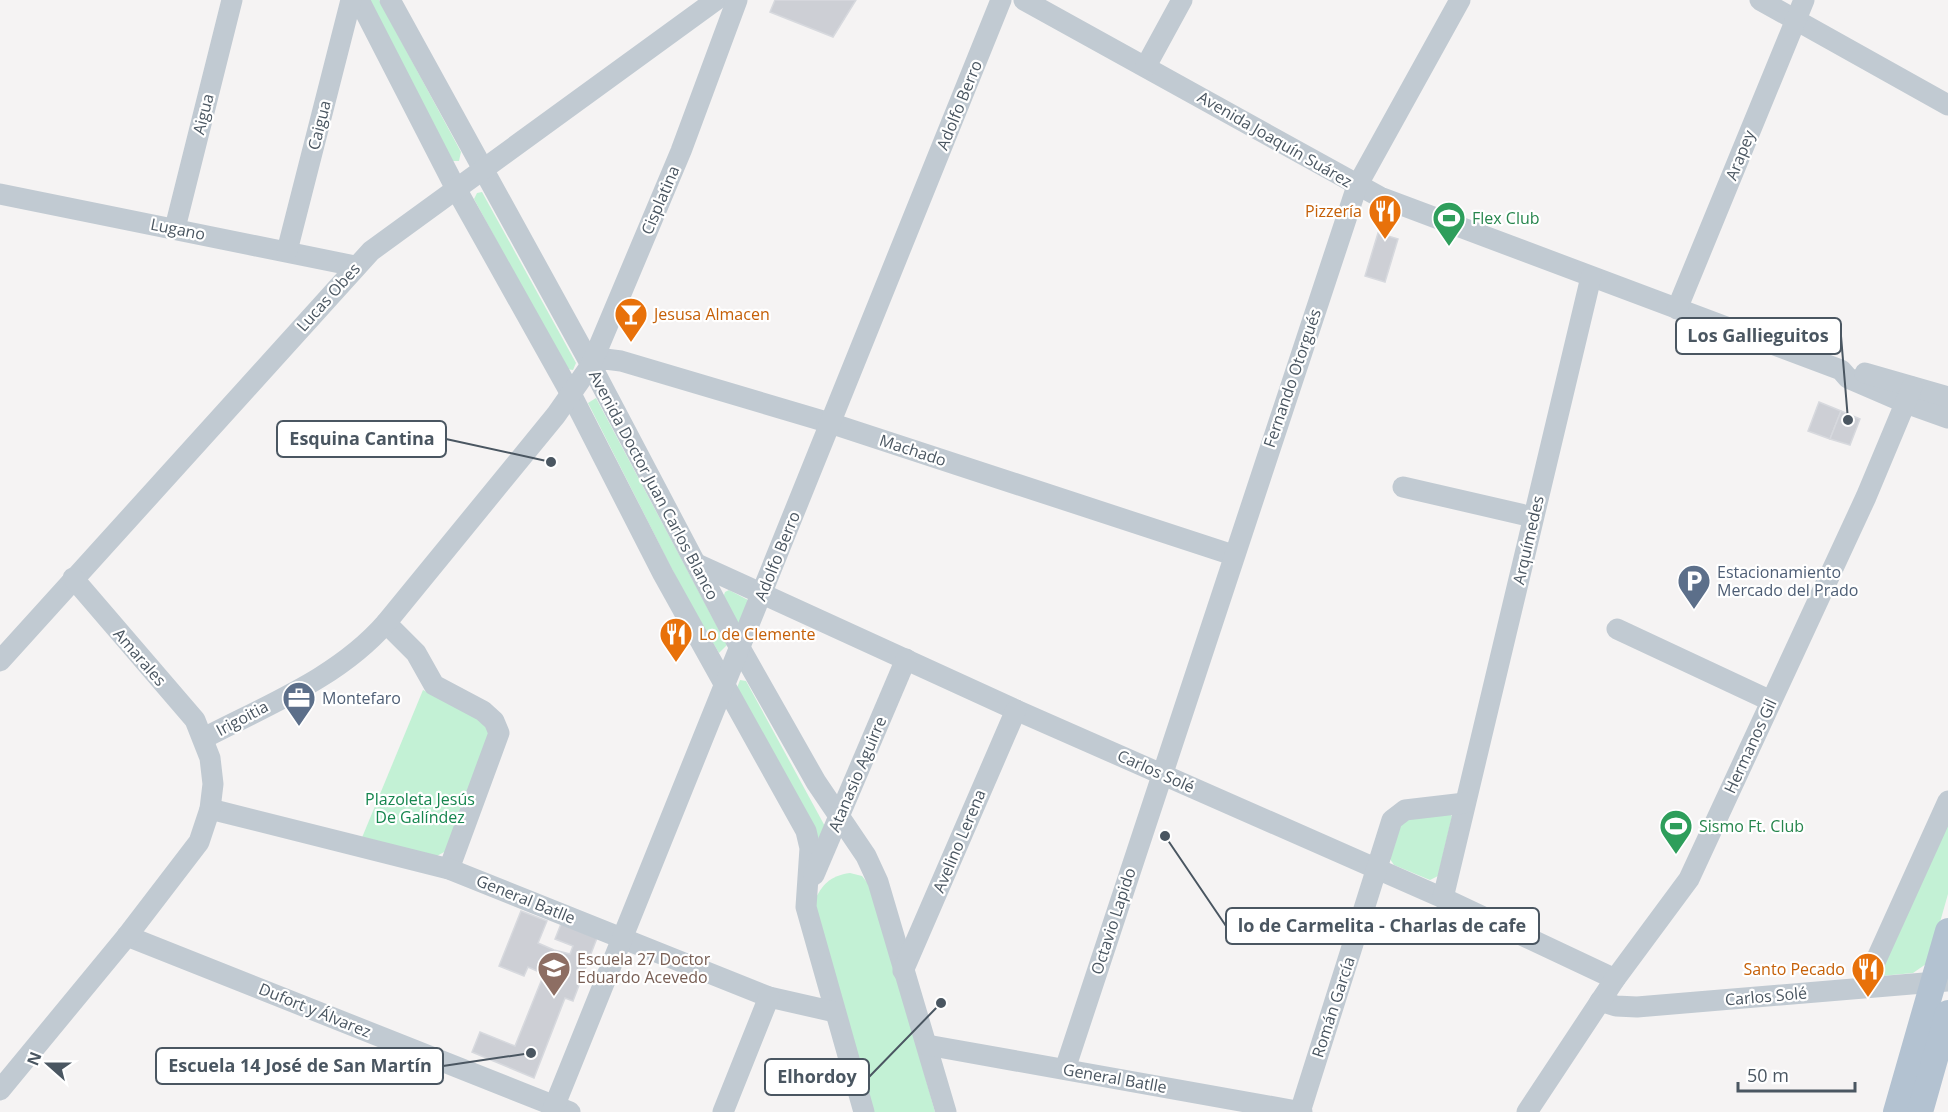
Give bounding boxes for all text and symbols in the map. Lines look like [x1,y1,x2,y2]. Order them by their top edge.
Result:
street label: Adolfo Berro [931,57,987,153]
street label: Avenida Joaquín Suárez [1194,86,1356,192]
street label: Aigua [187,91,219,137]
street label: Caigua [302,98,336,152]
street label: Arapey [1720,126,1760,183]
street label: Cisplatina [636,162,684,238]
restaurant icon: Pizzería [1367,193,1403,240]
place label: Pizzería [1305,200,1362,222]
sports icon: Flex Club [1431,200,1467,247]
place label: Flex Club [1472,207,1540,229]
street label: Lugano [149,213,207,245]
street label: Lucas Obes [291,258,365,336]
bar icon: Jesusa Almacen [613,296,649,343]
place label: Jesusa Almacen [652,303,770,325]
street label: Fernando Otorgués [1258,306,1326,450]
callout: Los Gallieguitos [1676,318,1841,354]
text: Los Gallieguitos [1687,323,1829,347]
street label: Avenida Doctor Juan Carlos Blanco [584,366,724,604]
callout: Esquina Cantina [277,421,446,457]
text: Esquina Cantina [289,426,435,450]
street label: Machado [877,429,949,471]
street label: Arquímedes [1507,493,1549,587]
street label: Adolfo Berro [749,508,805,604]
place label: Estacionamiento Mercado del Prado [1717,561,1858,601]
parking icon: Estacionamiento Mercado del Prado [1676,563,1712,610]
restaurant icon: Lo de Clemente [658,616,694,663]
street label: Amarales [109,623,171,691]
place label: Lo de Clemente [699,623,815,645]
office icon: Montefaro [281,680,317,727]
place label: Montefaro [322,687,401,709]
street label: Irigoitia [212,695,272,741]
street label: Hermanos Gil [1718,695,1782,797]
street label: Atanasio Aguirre [823,713,891,835]
street label: Carlos Solé [1114,744,1198,798]
street label: Avelino Lerena [927,786,991,896]
park label: Plazoleta Jesús De Galíndez [365,788,475,828]
sports icon: Sismo Ft. Club [1658,808,1694,855]
place label: Sismo Ft. Club [1699,815,1804,837]
street label: Octavio Lapido [1085,865,1141,977]
street label: General Batlle [473,869,579,929]
callout: lo de Carmelita - Charlas de cafe [1226,908,1539,944]
text: lo de Carmelita - Charlas de cafe [1238,913,1526,937]
place label: Escuela 27 Doctor Eduardo Acevedo [577,948,711,988]
school or university icon: Escuela 27 Doctor Eduardo Acevedo [536,950,572,997]
restaurant icon: Santo Pecado [1850,951,1886,998]
street label: Román García [1306,954,1360,1060]
place label: Santo Pecado [1743,958,1845,980]
street label: Dufort y Álvarez [256,978,374,1042]
street label: Carlos Solé [1724,981,1808,1011]
north arrow [18,1034,78,1094]
callout: Escuela 14 José de San Martín [156,1048,443,1084]
text: N [21,1049,47,1069]
text: Escuela 14 José de San Martín [168,1053,432,1077]
scale bar [1738,1055,1855,1093]
street label: General Batlle [1061,1058,1169,1098]
callout: Elhordoy [765,1059,869,1095]
text: 50 m [1747,1063,1789,1087]
text: Elhordoy [777,1064,858,1088]

